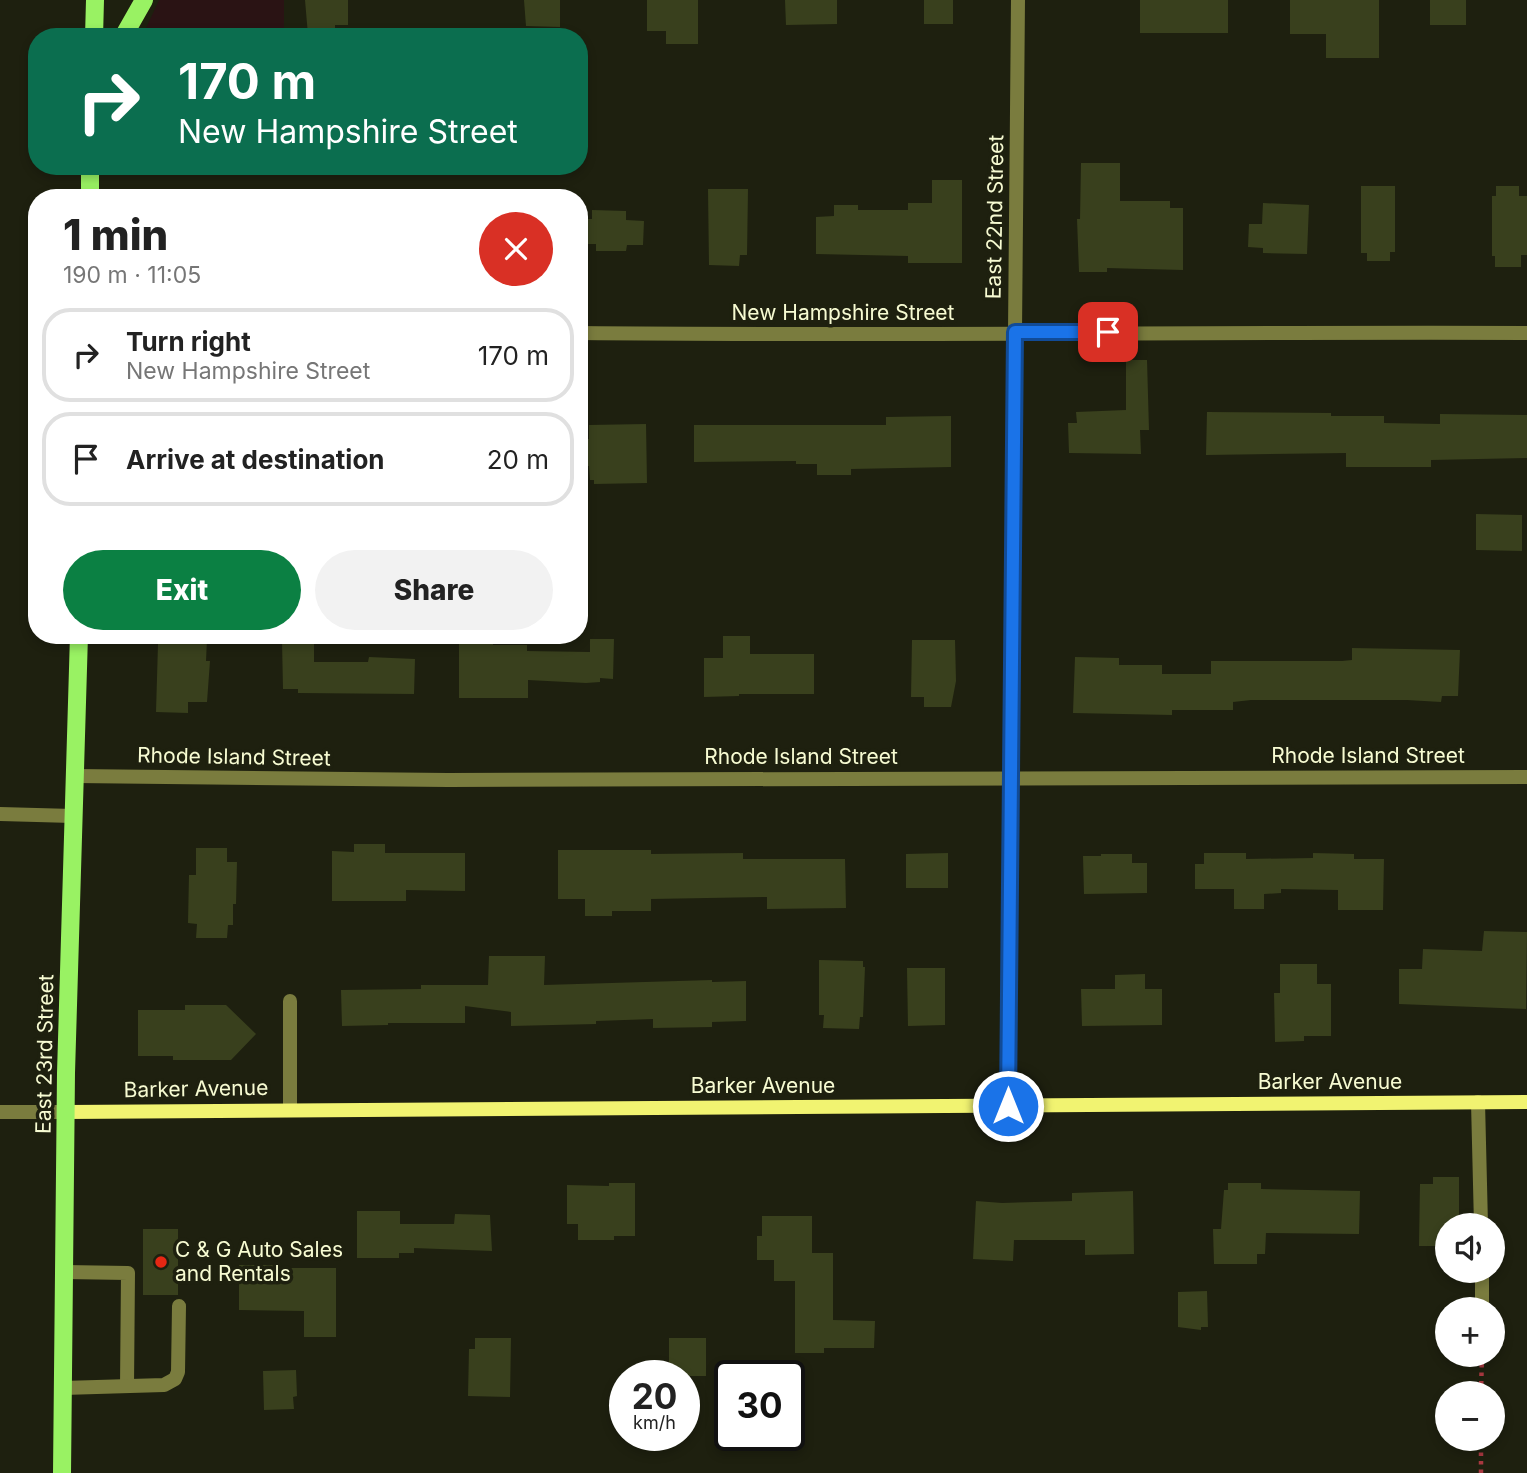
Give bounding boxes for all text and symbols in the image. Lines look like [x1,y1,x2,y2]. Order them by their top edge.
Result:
text: 170 m [178,52,316,111]
icon: right [63,56,154,147]
text: New Hampshire Street [178,112,518,151]
street label: East 22nd Street [981,135,1008,299]
text: 1 min [63,209,168,260]
button: close [479,212,553,286]
text: 190 m · 11:05 [63,261,201,289]
street label: New Hampshire Street [732,300,955,325]
pin [1078,302,1138,362]
icon: arrive [1089,313,1127,351]
text: Turn right [126,326,251,357]
icon: right [67,336,105,374]
text: 170 m [478,340,549,371]
text: New Hampshire Street [126,357,370,385]
icon: arrive [67,440,105,478]
text: Arrive at destination [126,444,385,475]
text: 20 m [487,444,549,475]
button: Exit [63,550,301,630]
button: Share [315,550,553,630]
street label: Rhode Island Street [137,742,331,771]
street label: Rhode Island Street [1271,743,1465,768]
street label: Rhode Island Street [704,744,898,769]
street label: East 23rd Street [31,974,58,1134]
position arrow [971,1069,1045,1143]
street label: Barker Avenue [1258,1069,1402,1094]
street label: Barker Avenue [691,1073,835,1098]
street label: Barker Avenue [123,1075,269,1102]
map controls [1435,1213,1505,1451]
button: sound [1435,1213,1505,1283]
place label: C & G Auto Sales and Rentals [175,1237,343,1286]
marker: C & G Auto Sales and Rentals [153,1254,169,1270]
button: + [1435,1297,1505,1367]
speed limit sign: 30 [714,1360,805,1451]
text: 20 [632,1375,677,1417]
button: − [1435,1381,1505,1451]
text: km/h [633,1412,676,1433]

